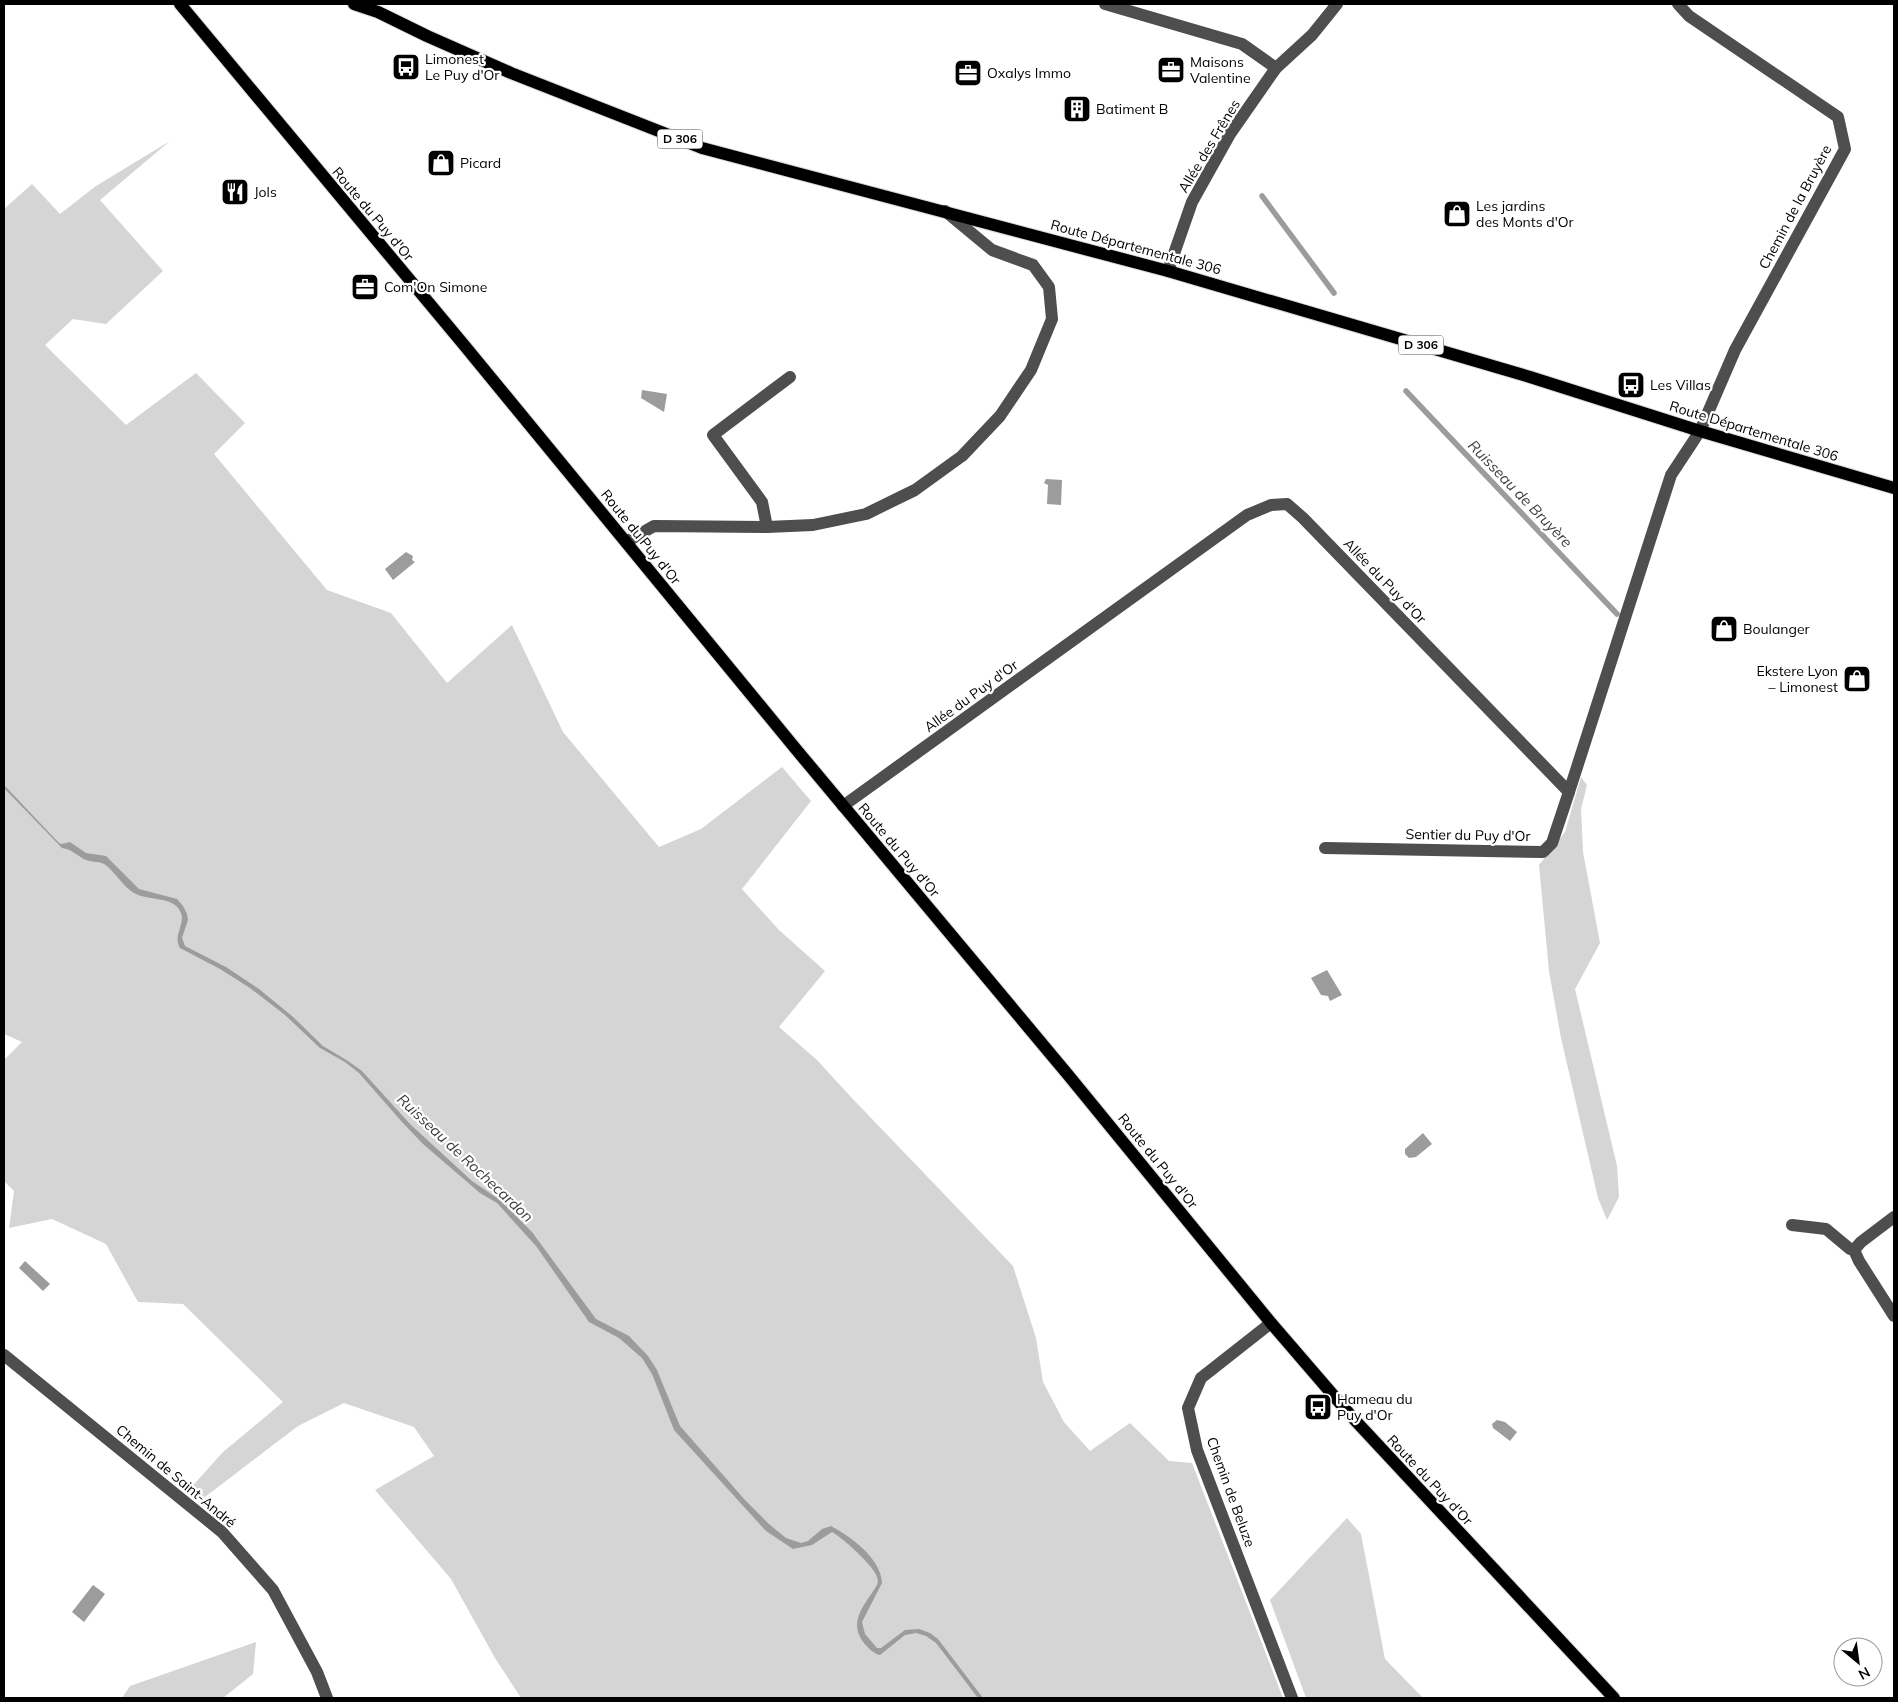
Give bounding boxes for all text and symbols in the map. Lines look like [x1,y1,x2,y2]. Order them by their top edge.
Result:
place label: Limonest Le Puy d'Or [425,50,500,84]
bus stop icon: Limonest Le Puy d'Or [391,52,421,82]
place label: Maisons Valentine [1190,53,1251,87]
office icon: Maisons Valentine [1156,55,1186,85]
office icon: Oxalys Immo [953,58,983,88]
place label: Oxalys Immo [987,64,1071,82]
building icon: Batiment B [1062,94,1092,124]
street label: Allée des Frênes [1174,96,1244,196]
place label: Batiment B [1096,100,1168,118]
road number: D 306 [658,130,702,148]
street label: Chemin de la Bruyère [1755,142,1835,272]
shop icon: Picard [426,148,456,178]
place label: Picard [460,154,501,172]
street label: Route du Puy d'Or [328,163,418,265]
restaurant icon: Jols [220,177,250,207]
place label: Jols [254,183,277,201]
place label: Les jardins des Monts d'Or [1476,197,1575,231]
shop icon: Les jardins des Monts d'Or [1442,199,1472,229]
street label: Route Départementale 306 [1049,216,1223,278]
office icon: Com'On Simone [350,272,380,302]
place label: Com'On Simone [384,278,487,296]
road number: D 306 [1398,336,1444,354]
bus stop icon: Les Villas [1616,370,1646,400]
place label: Les Villas [1650,376,1711,394]
street label: Route Départementale 306 [1667,397,1841,465]
water label: Ruisseau de Bruyère [1464,436,1577,551]
street label: Route du Puy d'Or [597,486,686,589]
street label: Allée du Puy d'Or [1340,535,1431,628]
shop icon: Boulanger [1709,614,1739,644]
place label: Boulanger [1743,620,1811,638]
street label: Allée du Puy d'Or [921,655,1022,736]
place label: Ekstere Lyon – Limonest [1757,662,1838,696]
shop icon: Ekstere Lyon – Limonest [1842,664,1872,694]
street label: Route du Puy d'Or [854,799,944,901]
street label: Sentier du Puy d'Or [1405,825,1531,845]
water label: Ruisseau de Rochecardon [393,1089,538,1226]
street label: Route du Puy d'Or [1114,1110,1203,1213]
place label: Hameau du Puy d'Or [1337,1390,1413,1424]
bus stop icon: Hameau du Puy d'Or [1303,1392,1333,1422]
street label: Chemin de Saint-André [112,1421,240,1531]
street label: Route du Puy d'Or [1383,1431,1477,1530]
street label: Chemin de Beluze [1203,1434,1259,1550]
north arrow [1833,1637,1883,1687]
text: N [1855,1663,1873,1684]

